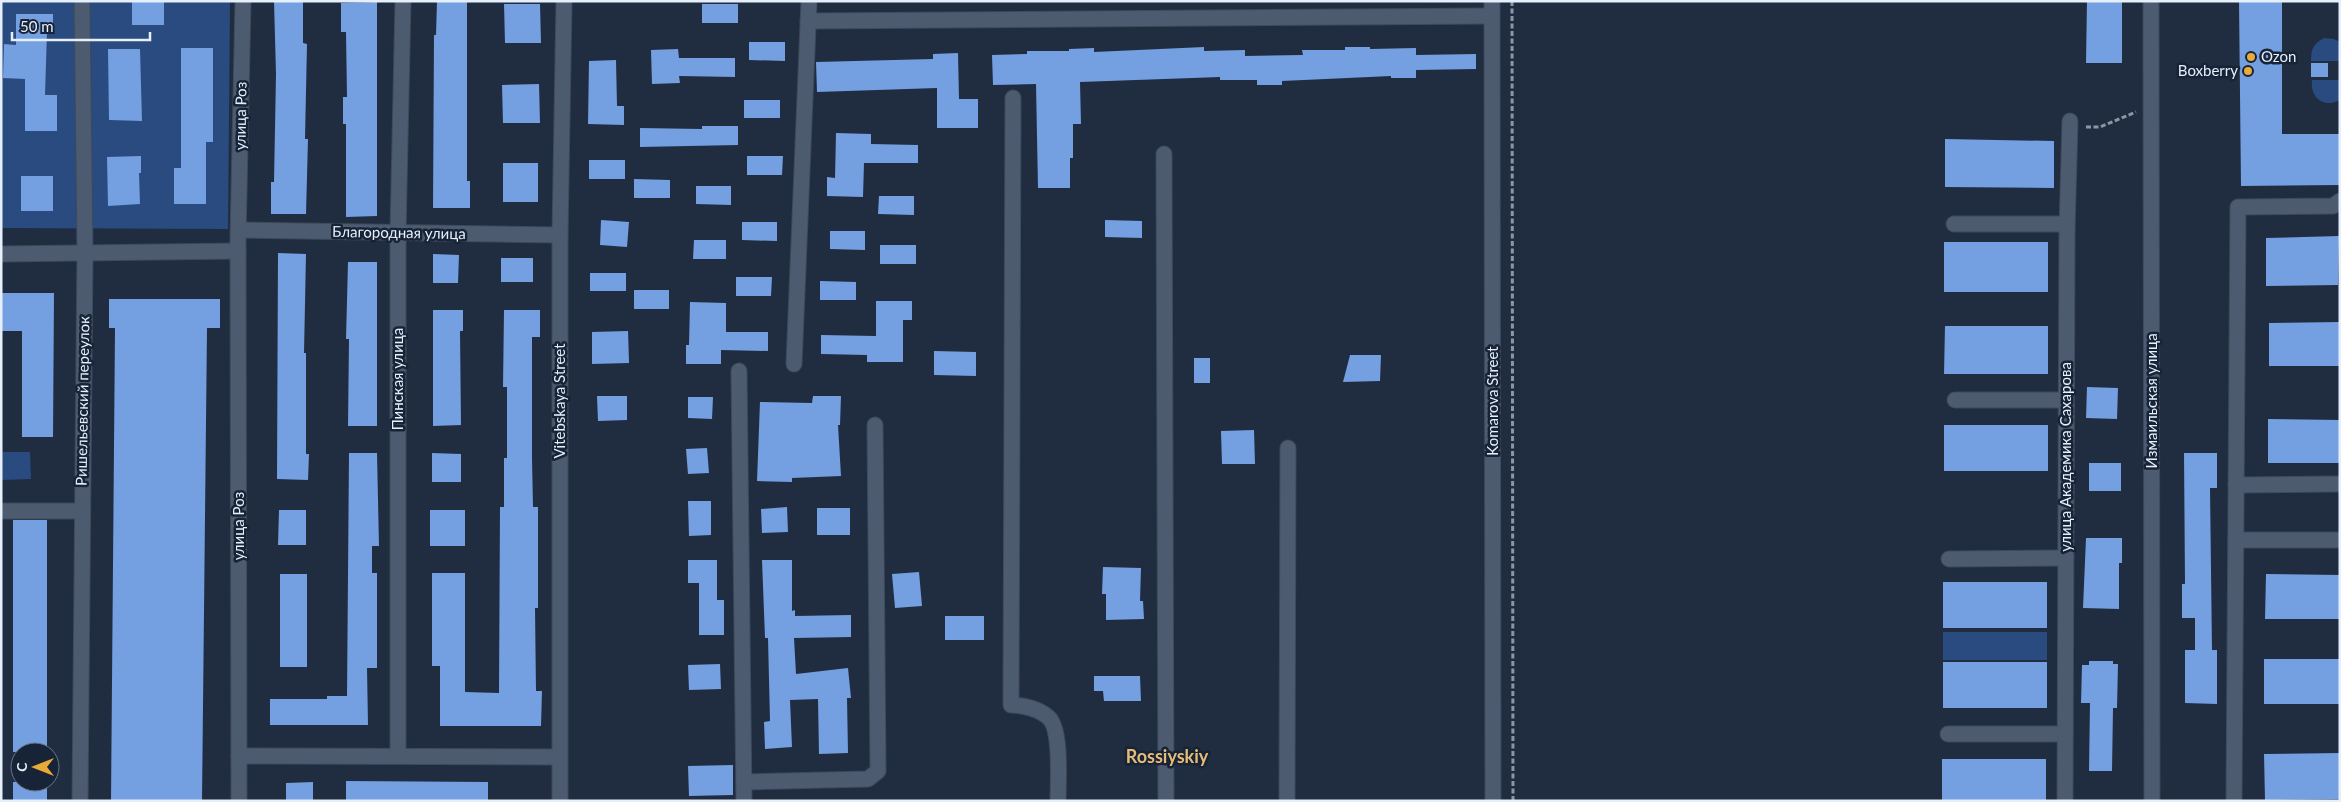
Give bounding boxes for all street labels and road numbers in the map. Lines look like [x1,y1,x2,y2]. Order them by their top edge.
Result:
street label: улица Роз [230,81,250,150]
street label: Благородная улица [332,222,466,242]
street label: Ришельевский переулок [72,316,92,486]
street label: Пинская улица [388,328,406,430]
street label: Измаильская улица [2142,333,2160,469]
street label: Vitebskaya Street [550,343,568,459]
street label: Komarova Street [1483,346,1501,456]
street label: улица Академика Сахарова [2056,362,2074,552]
street label: улица Роз [229,491,247,560]

